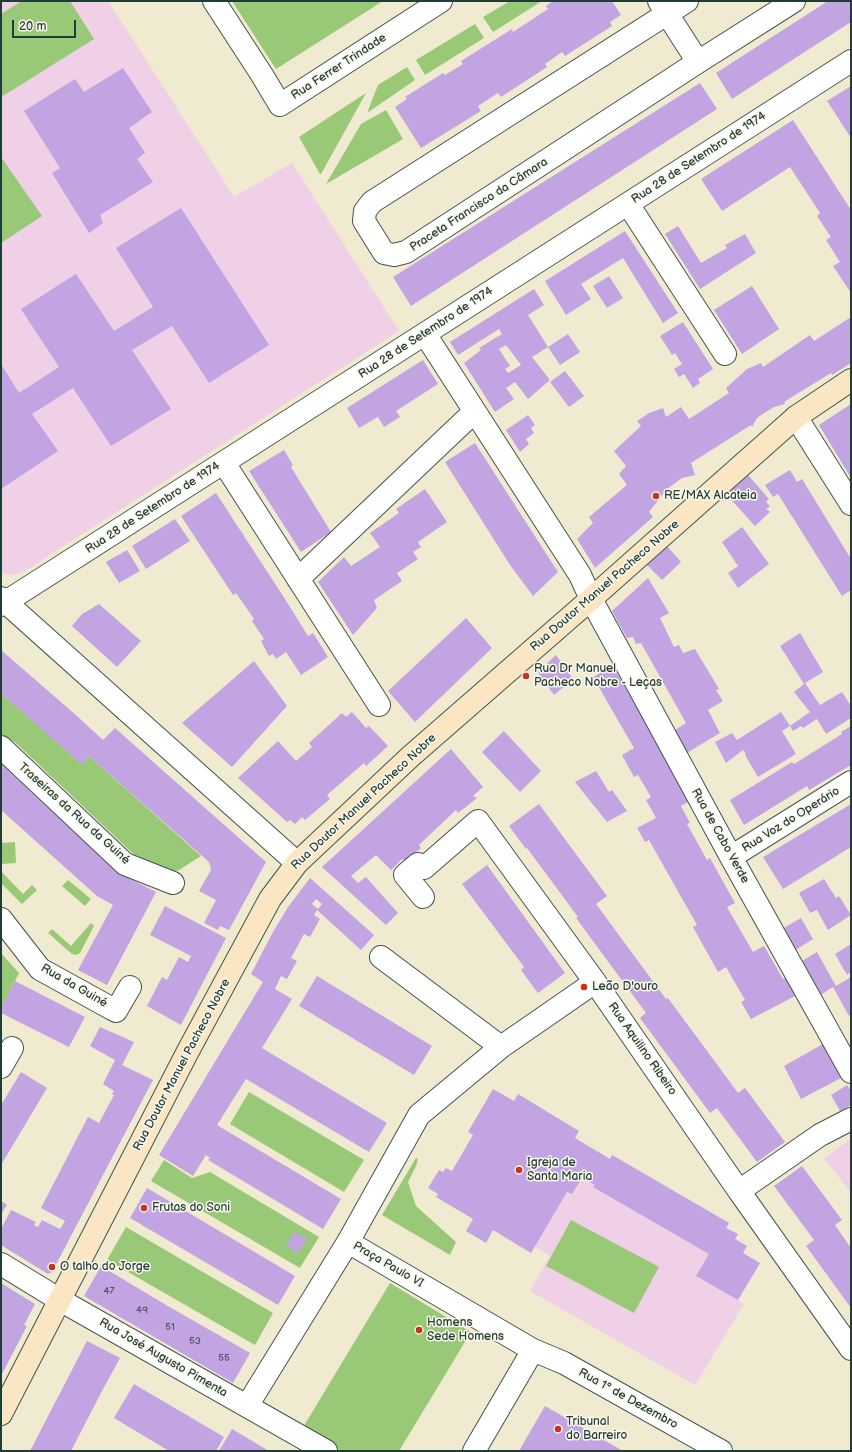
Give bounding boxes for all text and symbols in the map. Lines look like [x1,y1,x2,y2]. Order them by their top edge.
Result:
scale bar [14,12,78,38]
text: 20 m [19,19,46,34]
street label: Rua Ferrer Trindade [289,31,389,103]
street label: Rua 28 de Setembro de 1974 [629,109,769,207]
street label: Praceta Francisco da Câmara [407,155,551,255]
street label: Rua 28 de Setembro de 1974 [356,284,496,382]
street label: Rua 28 de Setembro de 1974 [83,459,223,557]
place label: RE/MAX Alcateia [664,489,757,503]
marker: RE/MAX Alcateia [651,491,661,501]
street label: Rua Doutor Manuel Pacheco Nobre [528,517,682,655]
place label: Rua Dr Manuel Pacheco Nobre - Leças [534,662,662,690]
marker: Rua Dr Manuel Pacheco Nobre - Leças [521,671,531,681]
street label: Rua Doutor Manuel Pacheco Nobre [289,731,439,873]
street label: Traseiras da Rua da Guiné [15,760,133,868]
street label: Rua Voz do Operário [740,784,842,856]
street label: Rua de Cabo Verde [688,786,752,886]
street label: Rua da Guiné [38,961,110,1011]
street label: Rua Doutor Manuel Pacheco Nobre [130,977,234,1153]
place label: Leão D'ouro [592,980,658,994]
marker: Leão D'ouro [579,982,589,992]
street label: Rua Aquilino Ribeiro [605,1000,679,1098]
place label: Igreja de Santa Maria [527,1156,592,1184]
marker: Igreja de Santa Maria [514,1165,524,1175]
place label: Frutas do Soni [152,1201,230,1215]
marker: Frutas do Soni [139,1203,149,1213]
street label: Praça Paulo VI [350,1239,426,1291]
place label: O talho do Jorge [60,1260,150,1274]
marker: O talho do Jorge [47,1262,57,1272]
house number: 47 [103,1285,115,1297]
house number: 49 [136,1304,148,1316]
street label: Rua José Augusto Pimenta [96,1315,230,1401]
place label: Homens Sede Homens [427,1316,504,1344]
house number: 51 [165,1321,175,1333]
marker: Homens Sede Homens [414,1325,424,1335]
house number: 53 [189,1335,201,1347]
house number: 55 [218,1352,230,1364]
street label: Rua 1º de Dezembro [576,1366,680,1432]
place label: Tribunal do Barreiro [566,1415,627,1443]
marker: Tribunal do Barreiro [553,1424,563,1434]

